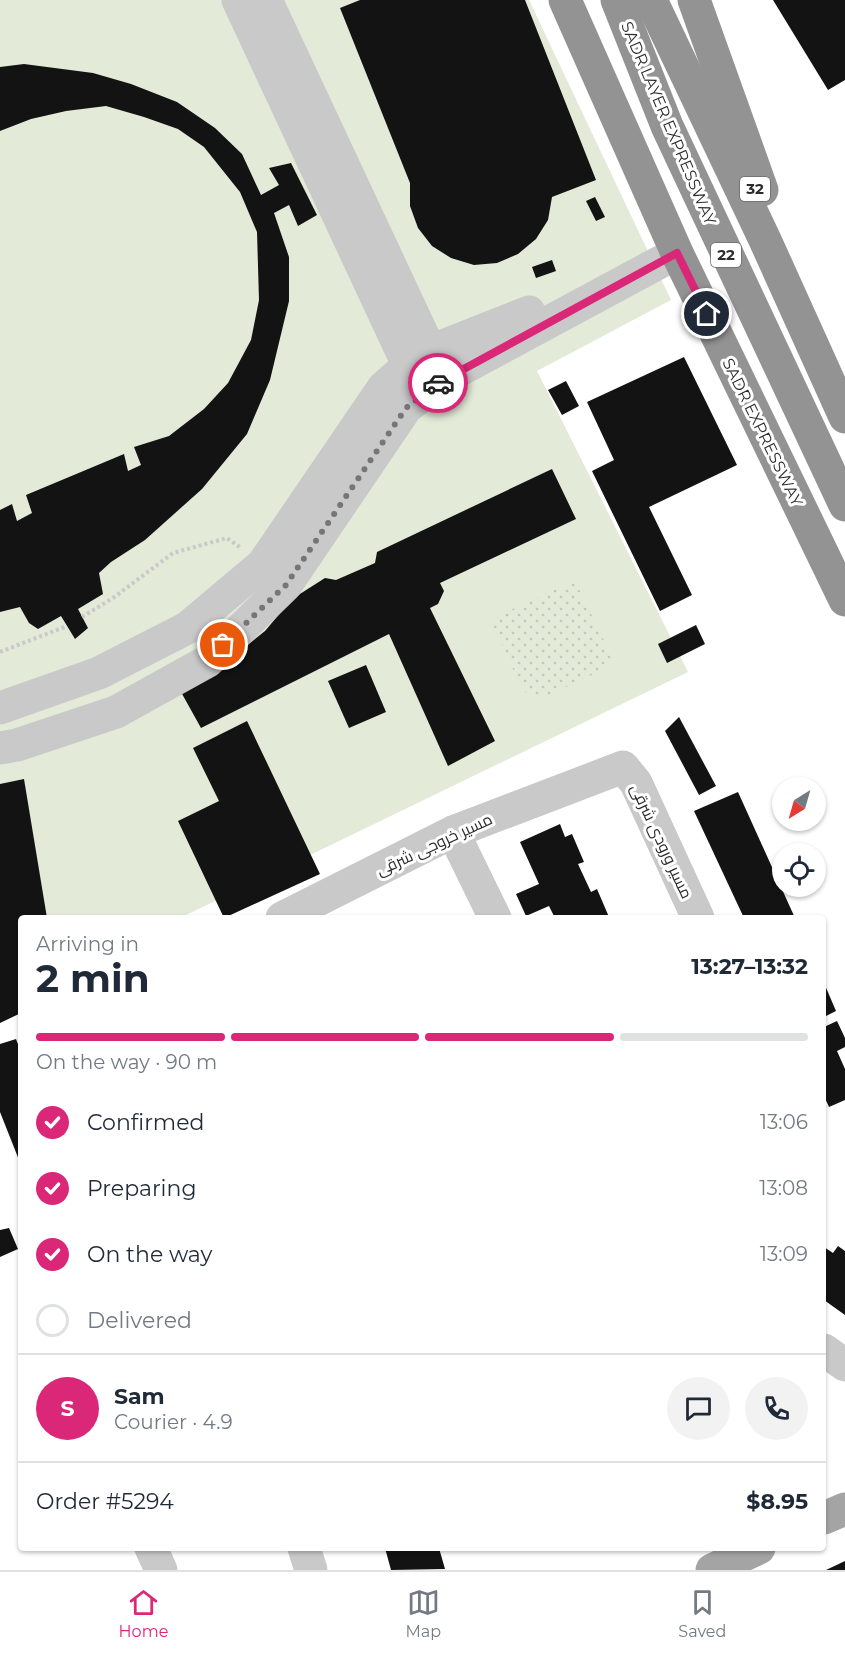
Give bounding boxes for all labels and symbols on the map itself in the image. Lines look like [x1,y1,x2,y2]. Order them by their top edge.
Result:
street label: SADR LAYER EXPRESSWAY [617,19,720,228]
road number: 32 [740,177,770,201]
road number: 22 [711,243,741,267]
pin [681,288,732,339]
courier [408,353,468,413]
street label: SADR EXPRESSWAY [718,355,807,510]
pin [197,619,248,670]
north arrow [772,777,826,831]
street label: مسیر ورودی شرقی [626,781,696,902]
street label: مسیر خروجی شرقی [373,809,496,881]

